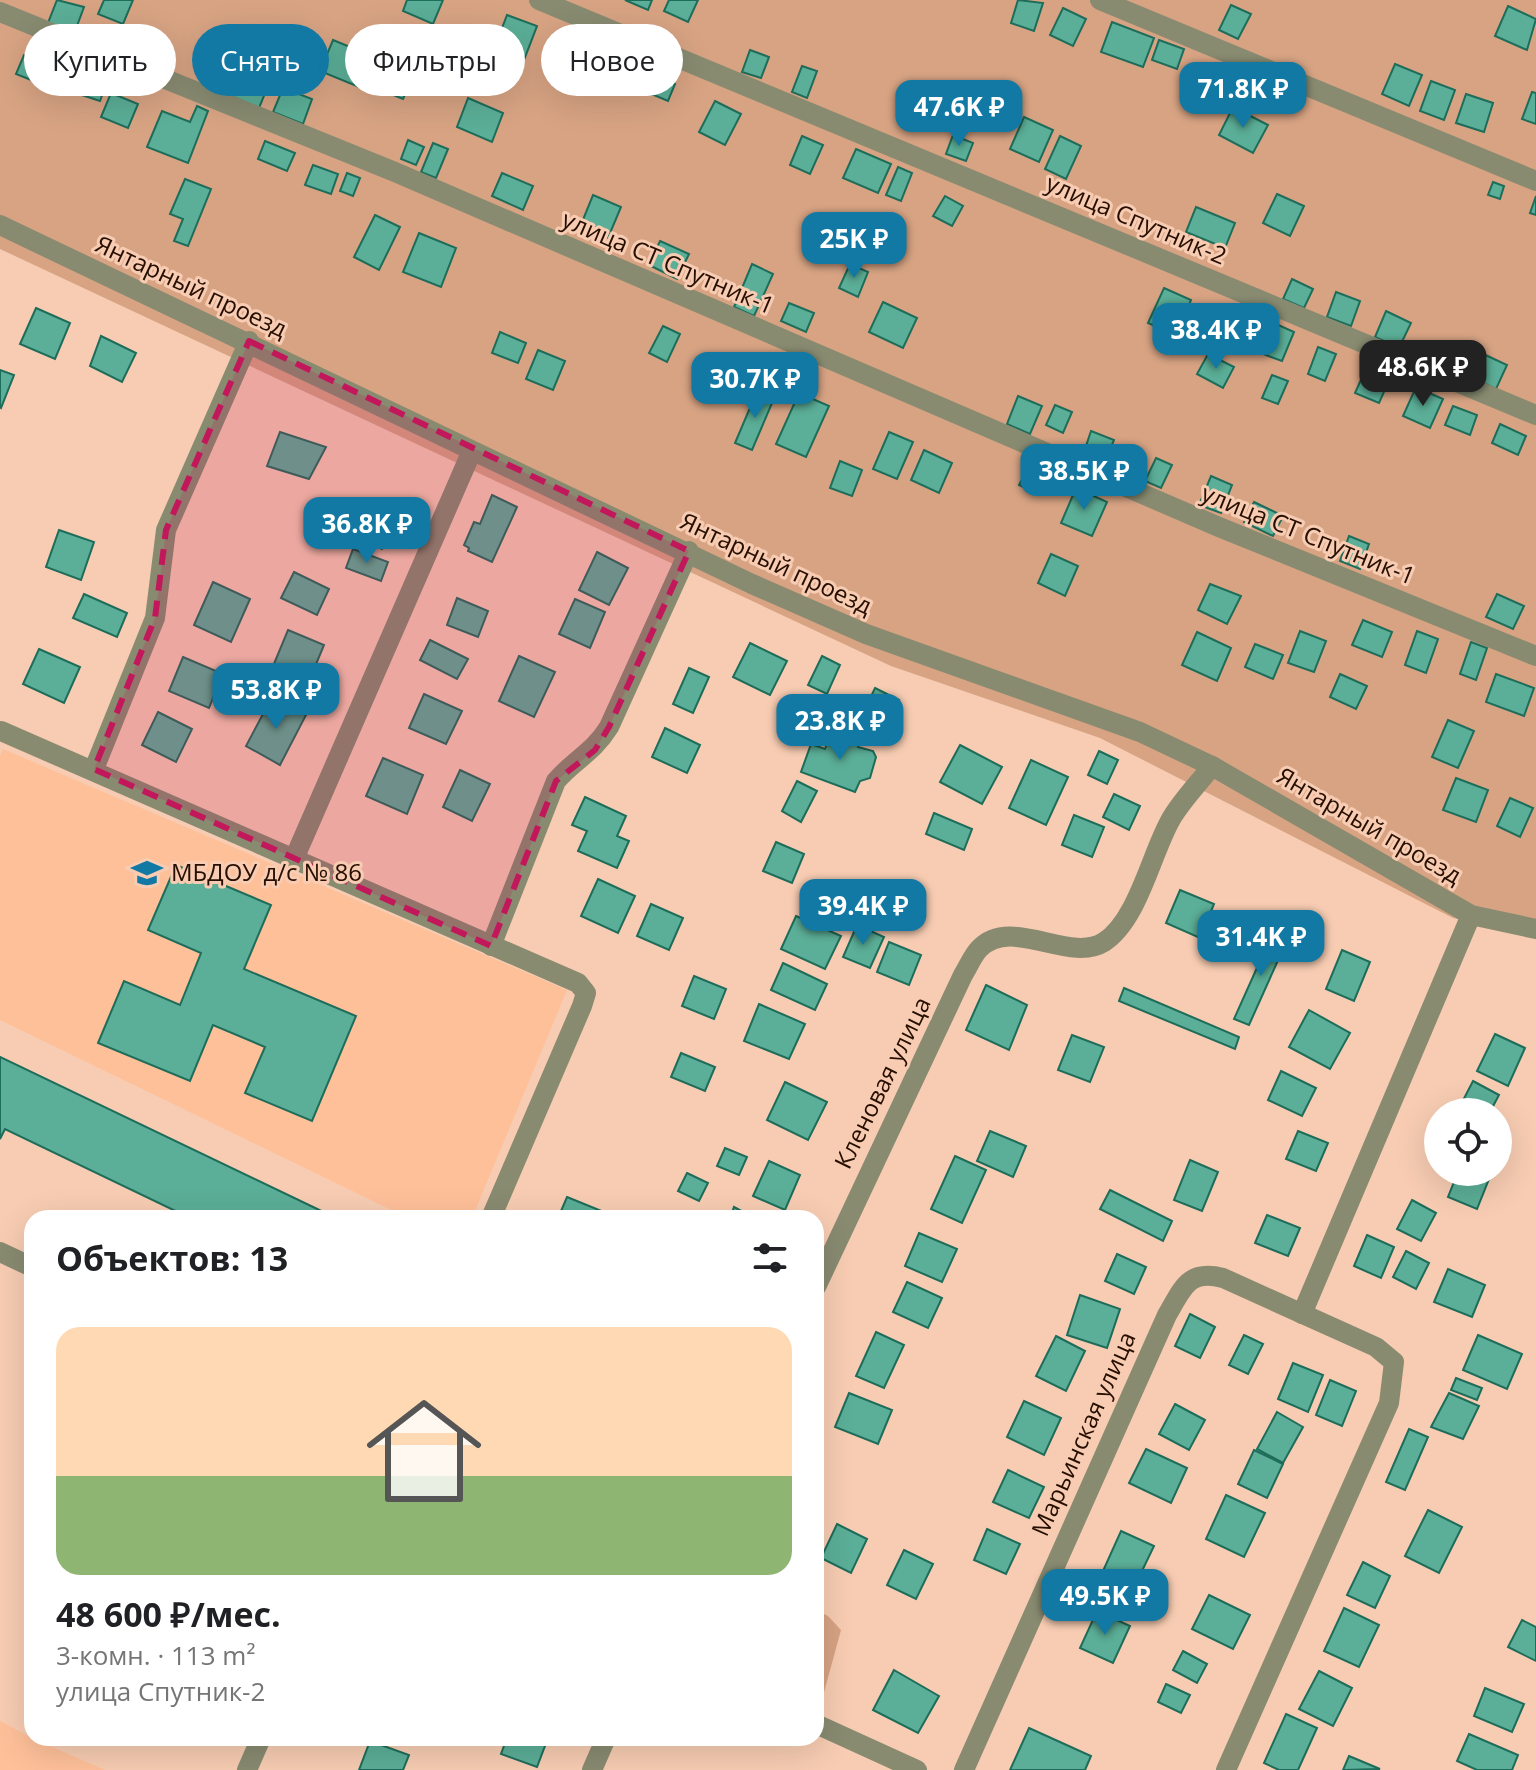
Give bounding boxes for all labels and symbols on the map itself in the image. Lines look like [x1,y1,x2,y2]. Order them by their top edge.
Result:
pin: 71.8K ₽ [1169,62,1317,130]
pin: 47.6K ₽ [885,80,1033,148]
street label: улица Спутник-2 [1041,166,1232,272]
street label: улица СТ Спутник-1 [557,202,780,321]
pin: 25K ₽ [798,212,910,280]
street label: Янтарный проезд [91,227,293,345]
pin: 38.4K ₽ [1142,303,1290,371]
pin: 48.6K ₽ [1349,340,1497,408]
pin: 30.7K ₽ [681,352,829,420]
pin: 38.5K ₽ [1010,444,1158,512]
street label: улица СТ Спутник-1 [1197,476,1420,592]
pin: 36.8K ₽ [293,497,441,565]
street label: Янтарный проезд [676,504,878,622]
pin: 53.8K ₽ [202,663,350,731]
pin: 23.8K ₽ [766,694,914,762]
street label: Янтарный проезд [1272,758,1468,891]
place label: МБДОУ д/с № 86 [171,855,362,888]
school or university icon: МБДОУ д/с № 86 [130,856,164,890]
pin: 39.4K ₽ [789,879,937,947]
pin: 31.4K ₽ [1187,910,1335,978]
street label: Кленовая улица [826,991,938,1174]
street label: Марьинская улица [1023,1326,1143,1541]
pin: 49.5K ₽ [1031,1569,1179,1637]

